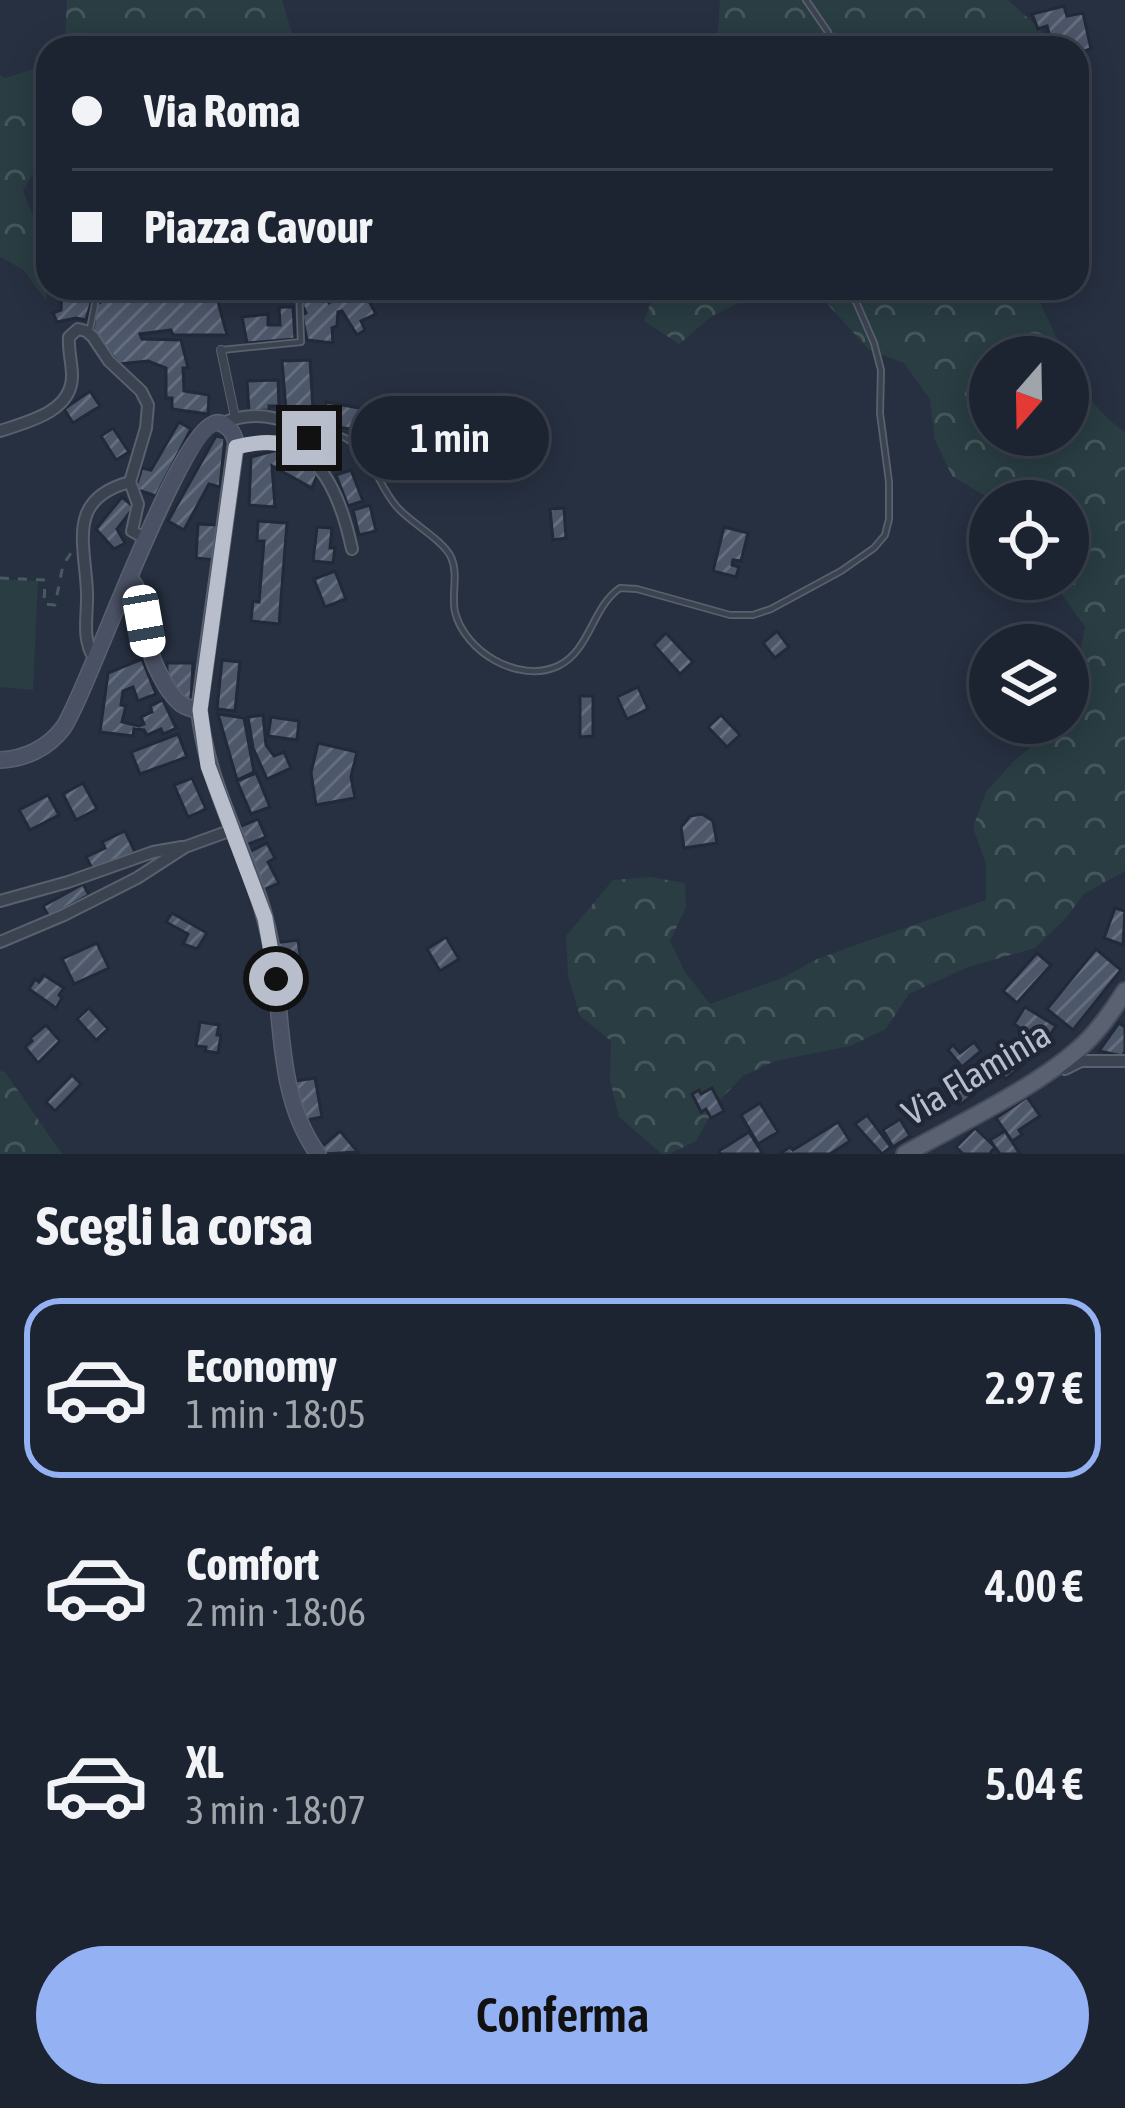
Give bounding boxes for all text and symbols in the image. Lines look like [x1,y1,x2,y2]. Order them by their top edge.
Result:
text: Via Roma [144,85,300,137]
text: Piazza Cavour [144,201,372,253]
north arrow [969,336,1089,456]
map controls [969,336,1089,744]
callout: 1 min [351,396,549,480]
route end [282,411,336,465]
text: 1 min [410,416,490,460]
button: locate [969,480,1089,600]
car [120,582,168,660]
button: layers [969,624,1089,744]
route start [249,952,303,1006]
street label: Via Flaminia [894,1012,1058,1134]
text: Scegli la corsa [36,1195,313,1256]
icon: car [42,1334,150,1442]
text: Economy [186,1340,337,1392]
text: 2.97 € [985,1362,1083,1414]
text: 1 min · 18:05 [186,1392,366,1436]
icon: car [42,1532,150,1640]
text: Comfort [186,1538,319,1590]
text: 4.00 € [985,1560,1083,1612]
text: 2 min · 18:06 [186,1590,366,1634]
icon: car [42,1730,150,1838]
text: XL [186,1736,224,1788]
text: 5.04 € [985,1758,1083,1810]
text: 3 min · 18:07 [186,1788,366,1832]
button: Conferma [36,1946,1089,2084]

